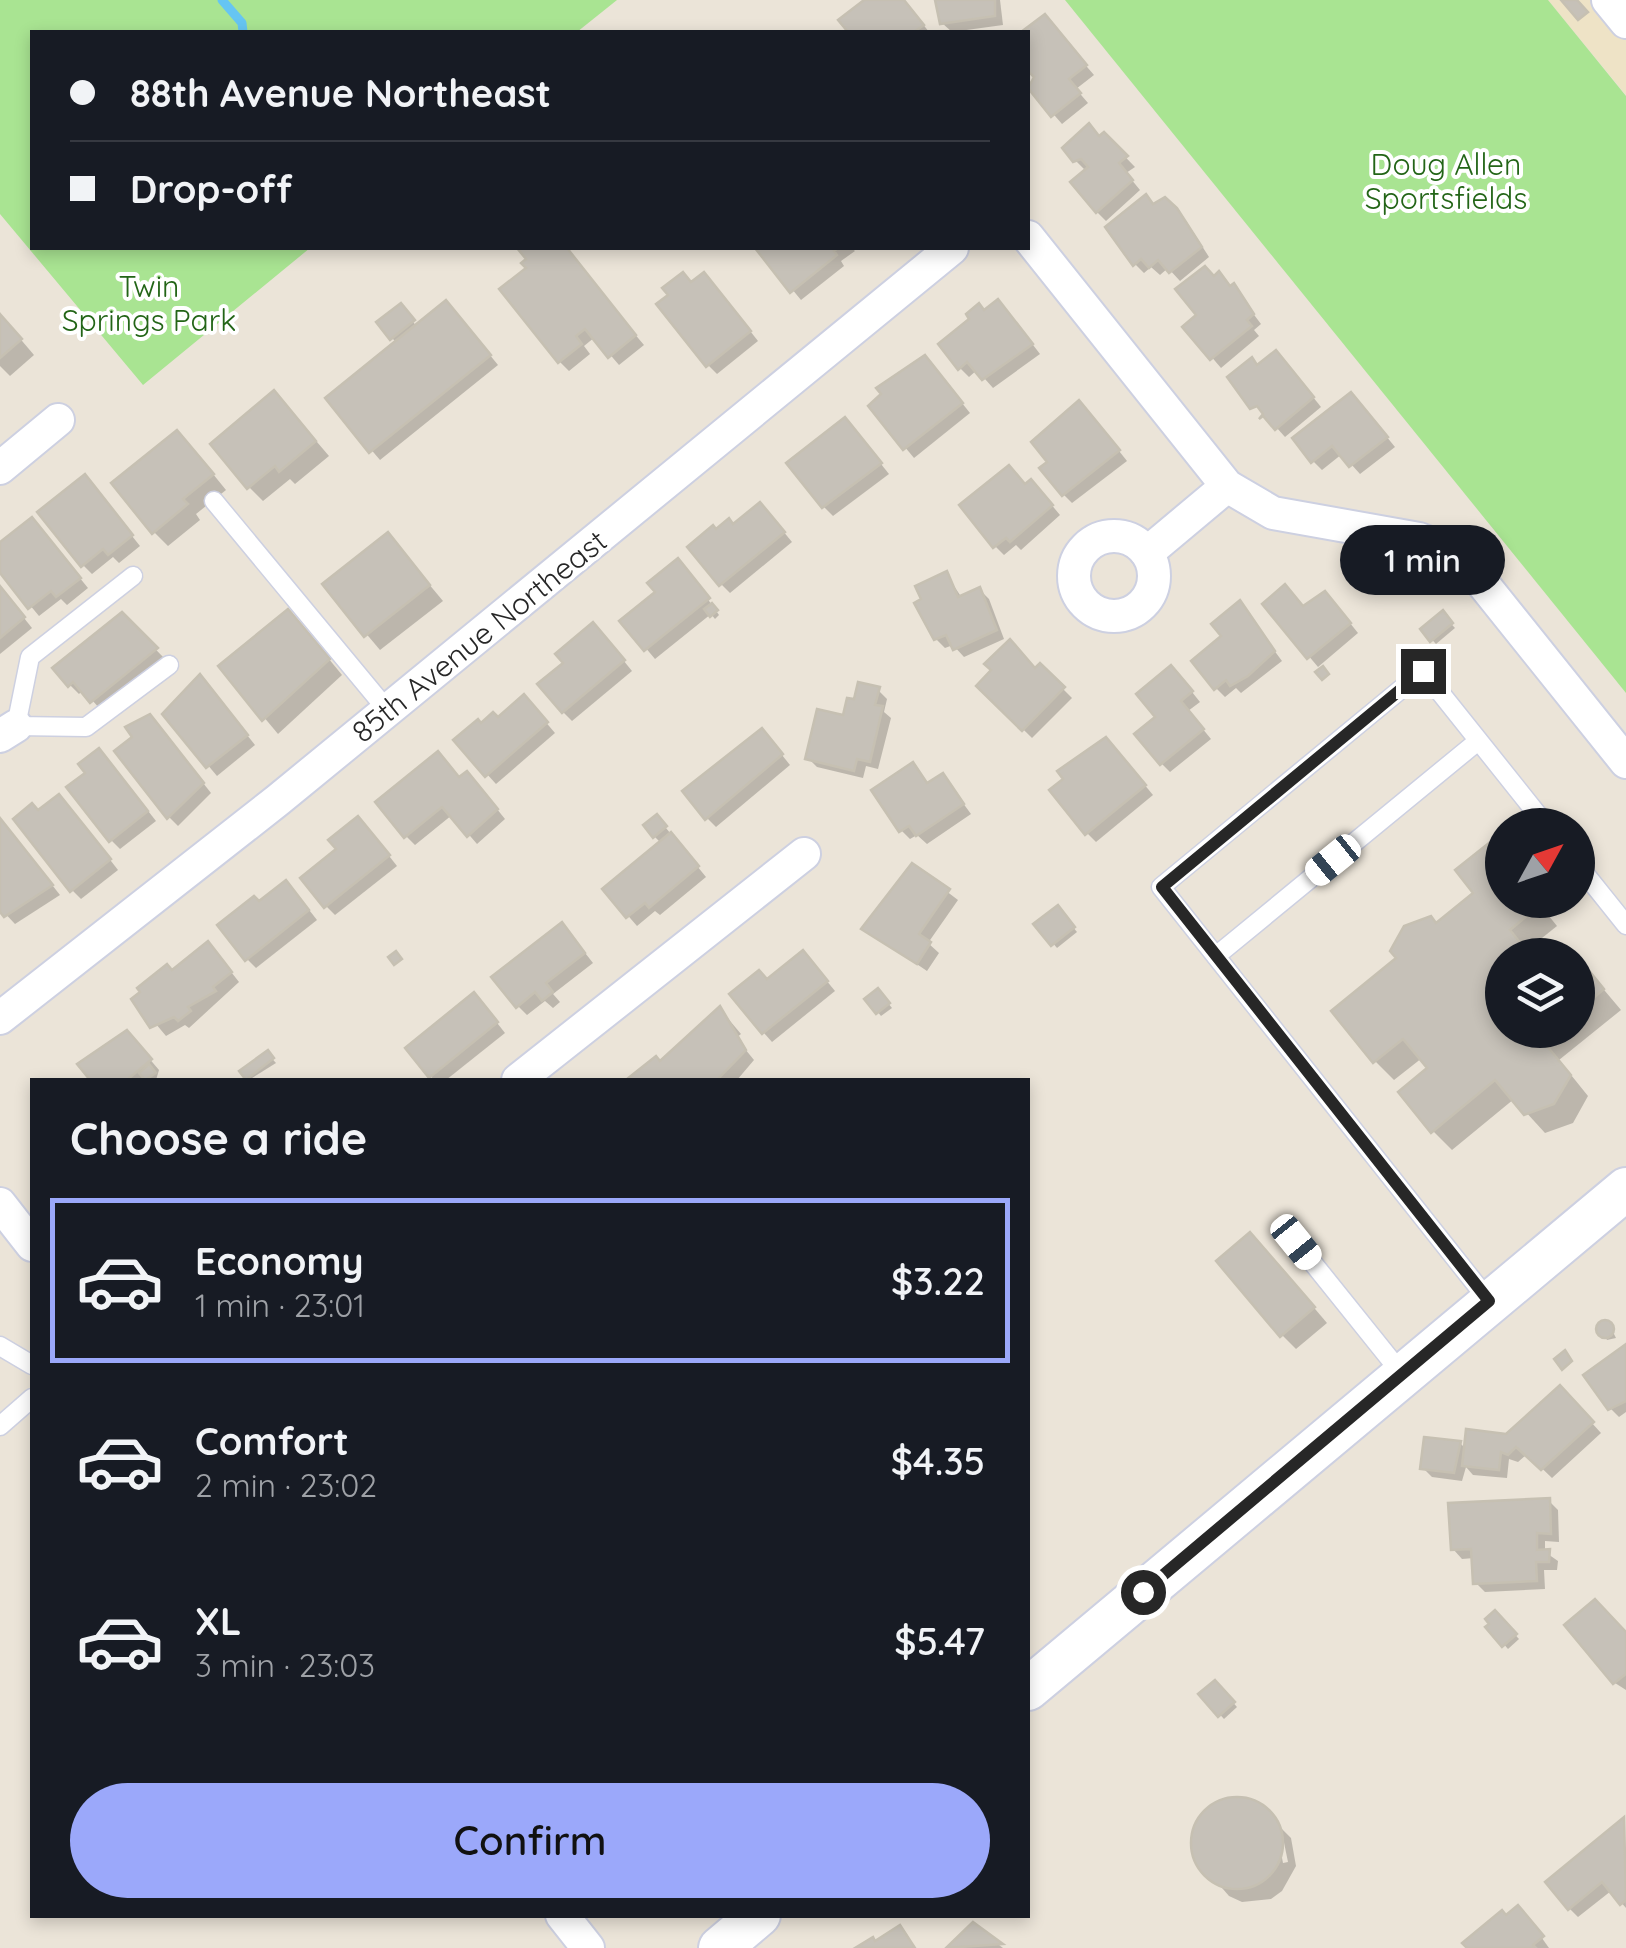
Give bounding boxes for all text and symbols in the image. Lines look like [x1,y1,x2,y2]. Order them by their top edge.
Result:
text: 88th Avenue Northeast [130,69,551,117]
park label: Doug Allen Sportsfields [1365,145,1527,217]
text: Drop-off [130,165,292,213]
park label: Twin Springs Park [62,267,236,339]
street label: 85th Avenue Northeast [344,522,614,750]
callout: 1 min [1340,526,1506,596]
text: 1 min [1384,540,1461,580]
route end [1401,649,1446,694]
north arrow [1485,808,1595,918]
map controls [1485,808,1595,1048]
car [1300,829,1366,891]
button: layers [1485,938,1595,1048]
text: Choose a ride [70,1110,367,1166]
car [1265,1209,1327,1275]
icon: car [75,1236,165,1326]
text: Economy [195,1237,364,1285]
text: $3.22 [891,1257,985,1305]
text: 1 min · 23:01 [195,1285,365,1325]
icon: car [75,1416,165,1506]
text: Comfort [195,1417,349,1465]
text: $4.35 [891,1437,985,1485]
text: 2 min · 23:02 [195,1465,377,1505]
route start [1121,1570,1166,1615]
icon: car [75,1596,165,1686]
text: XL [195,1597,241,1645]
text: $5.47 [894,1617,985,1665]
text: 3 min · 23:03 [195,1645,375,1685]
button: Confirm [70,1783,990,1898]

